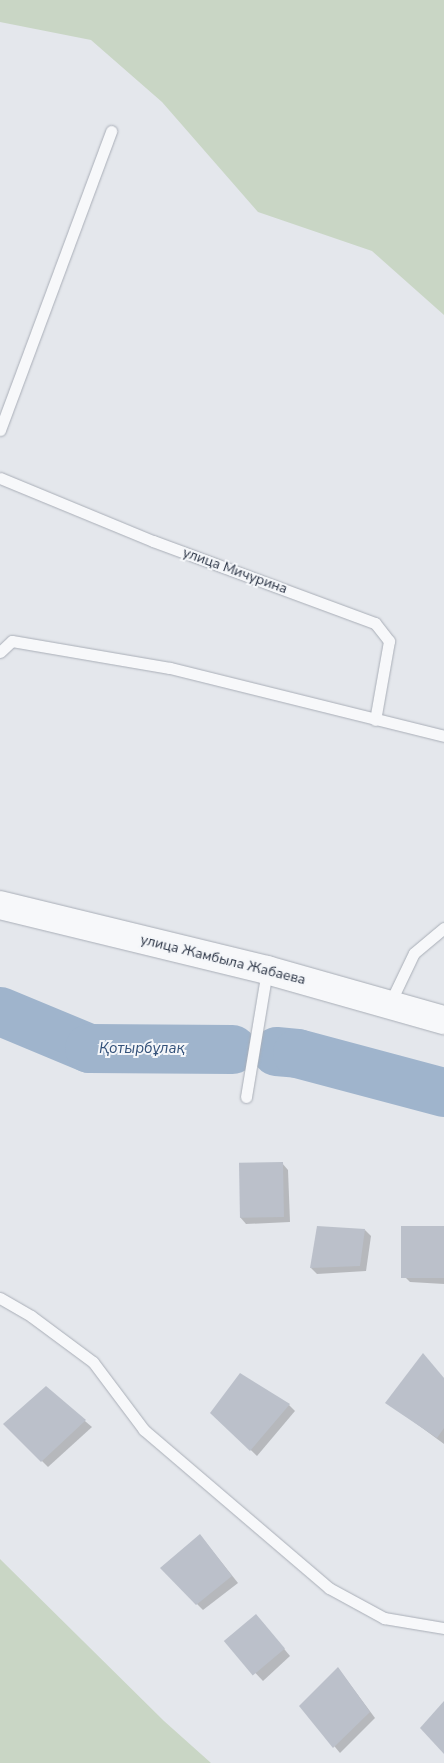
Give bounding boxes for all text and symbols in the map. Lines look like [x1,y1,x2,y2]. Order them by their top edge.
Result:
street label: улица Мичурина [180,544,290,598]
street label: улица Жамбыла Жабаева [139,931,307,989]
water label: Қотырбұлақ [99,1040,185,1058]

